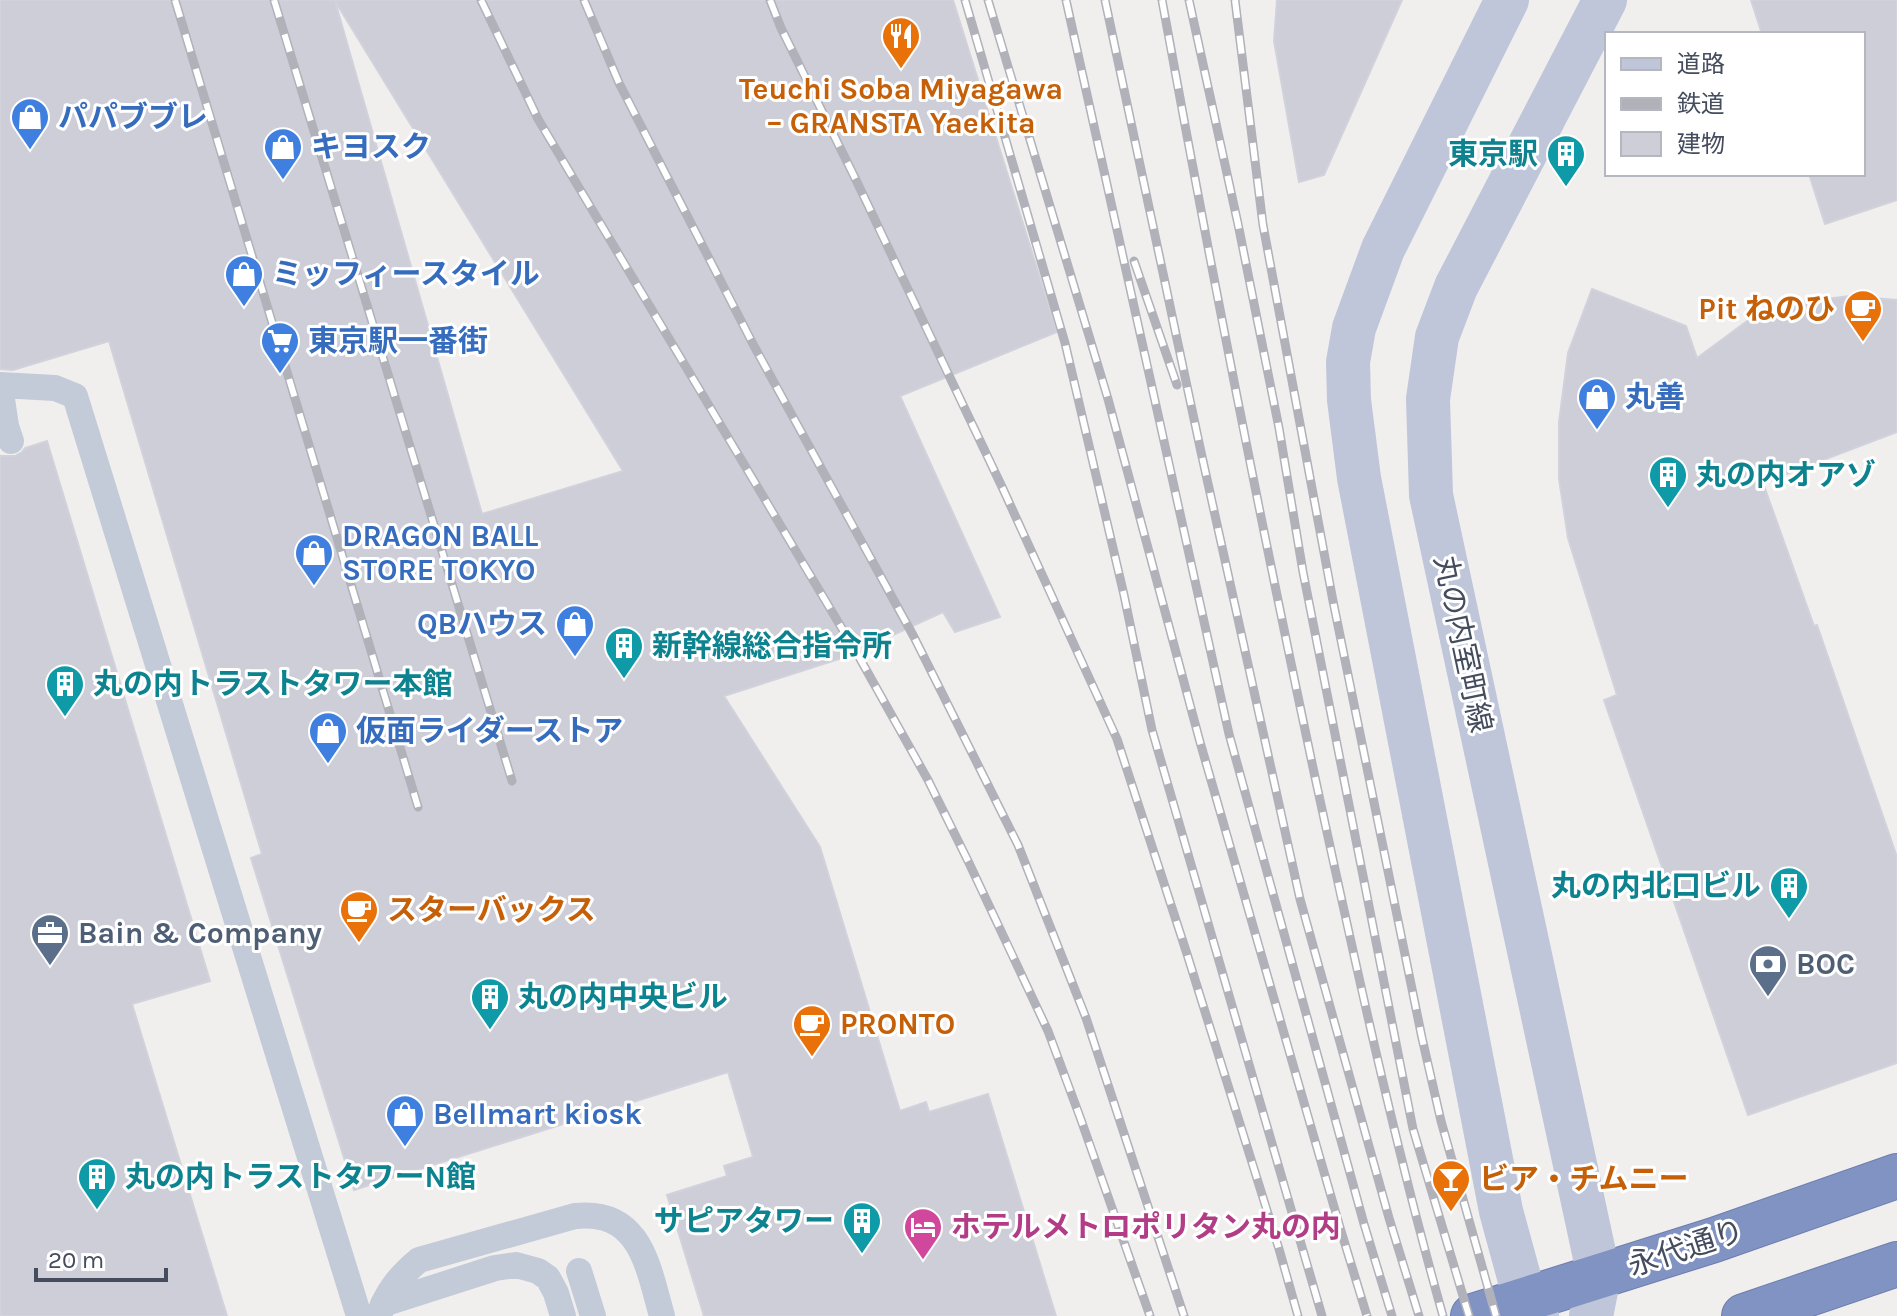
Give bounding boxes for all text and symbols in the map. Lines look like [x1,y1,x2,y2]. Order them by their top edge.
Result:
restaurant icon: Teuchi Soba Miyagawa – GRANSTA Yaekita [880,15,922,70]
legend [1605,32,1865,176]
text: 道路 [1677,50,1725,78]
place label: Teuchi Soba Miyagawa – GRANSTA Yaekita [739,71,1063,141]
text: 鉄道 [1677,90,1725,118]
shop icon: パパブブレ [9,96,51,151]
place label: パパブブレ [58,99,208,135]
shop icon: キヨスク [262,126,304,181]
place label: キヨスク [311,129,431,165]
text: 建物 [1677,130,1725,158]
building icon: 東京駅 [1545,133,1587,188]
place label: 東京駅 [1448,136,1538,172]
shop icon: ミッフィースタイル [223,253,265,308]
place label: ミッフィースタイル [272,256,540,292]
cafe icon: Pit ねのひ [1842,288,1884,343]
place label: Pit ねのひ [1698,291,1835,327]
supermarket icon: 東京駅一番街 [259,320,301,375]
place label: 東京駅一番街 [308,323,488,359]
shop icon: 丸善 [1576,376,1618,431]
place label: 丸善 [1625,379,1685,415]
building icon: 丸の内オアゾ [1647,454,1689,509]
place label: 丸の内オアゾ [1696,457,1876,493]
place label: DRAGON BALL STORE TOKYO [342,518,539,588]
shop icon: DRAGON BALL STORE TOKYO [293,532,335,587]
street label: 丸の内室町線 [1427,552,1499,736]
shop icon: QBハウス [554,603,596,658]
place label: QBハウス [417,606,547,642]
building icon: 新幹線総合指令所 [603,625,645,680]
place label: 新幹線総合指令所 [652,628,892,664]
building icon: 丸の内トラストタワー本館 [44,663,86,718]
place label: 丸の内トラストタワー本館 [93,666,452,702]
shop icon: 仮面ライダーストア [307,710,349,765]
place label: 仮面ライダーストア [356,713,623,749]
building icon: 丸の内北口ビル [1768,865,1810,920]
place label: 丸の内北口ビル [1551,868,1761,904]
cafe icon: スターバックス [338,889,380,944]
place label: スターバックス [387,892,596,928]
office icon: Bain & Company [29,912,71,967]
place label: Bain & Company [78,915,322,951]
bank icon: BOC [1747,943,1789,998]
place label: BOC [1796,946,1855,982]
building icon: 丸の内中央ビル [469,976,511,1031]
place label: 丸の内中央ビル [518,979,728,1015]
cafe icon: PRONTO [791,1003,833,1058]
place label: PRONTO [840,1006,955,1042]
shop icon: Bellmart kiosk [384,1093,426,1148]
place label: Bellmart kiosk [433,1096,642,1132]
building icon: 丸の内トラストタワーN館 [76,1156,118,1211]
bar icon: ビア・チムニー [1430,1158,1472,1213]
place label: 丸の内トラストタワーN館 [125,1159,476,1195]
place label: ビア・チムニー [1479,1161,1688,1197]
building icon: サピアタワー [841,1200,883,1255]
place label: サピアタワー [654,1203,834,1239]
hotel icon: ホテルメトロポリタン丸の内 [902,1206,944,1261]
place label: ホテルメトロポリタン丸の内 [951,1209,1341,1245]
street label: 永代通り [1623,1212,1749,1284]
scale bar [36,1232,166,1282]
text: 20 m [48,1246,104,1274]

